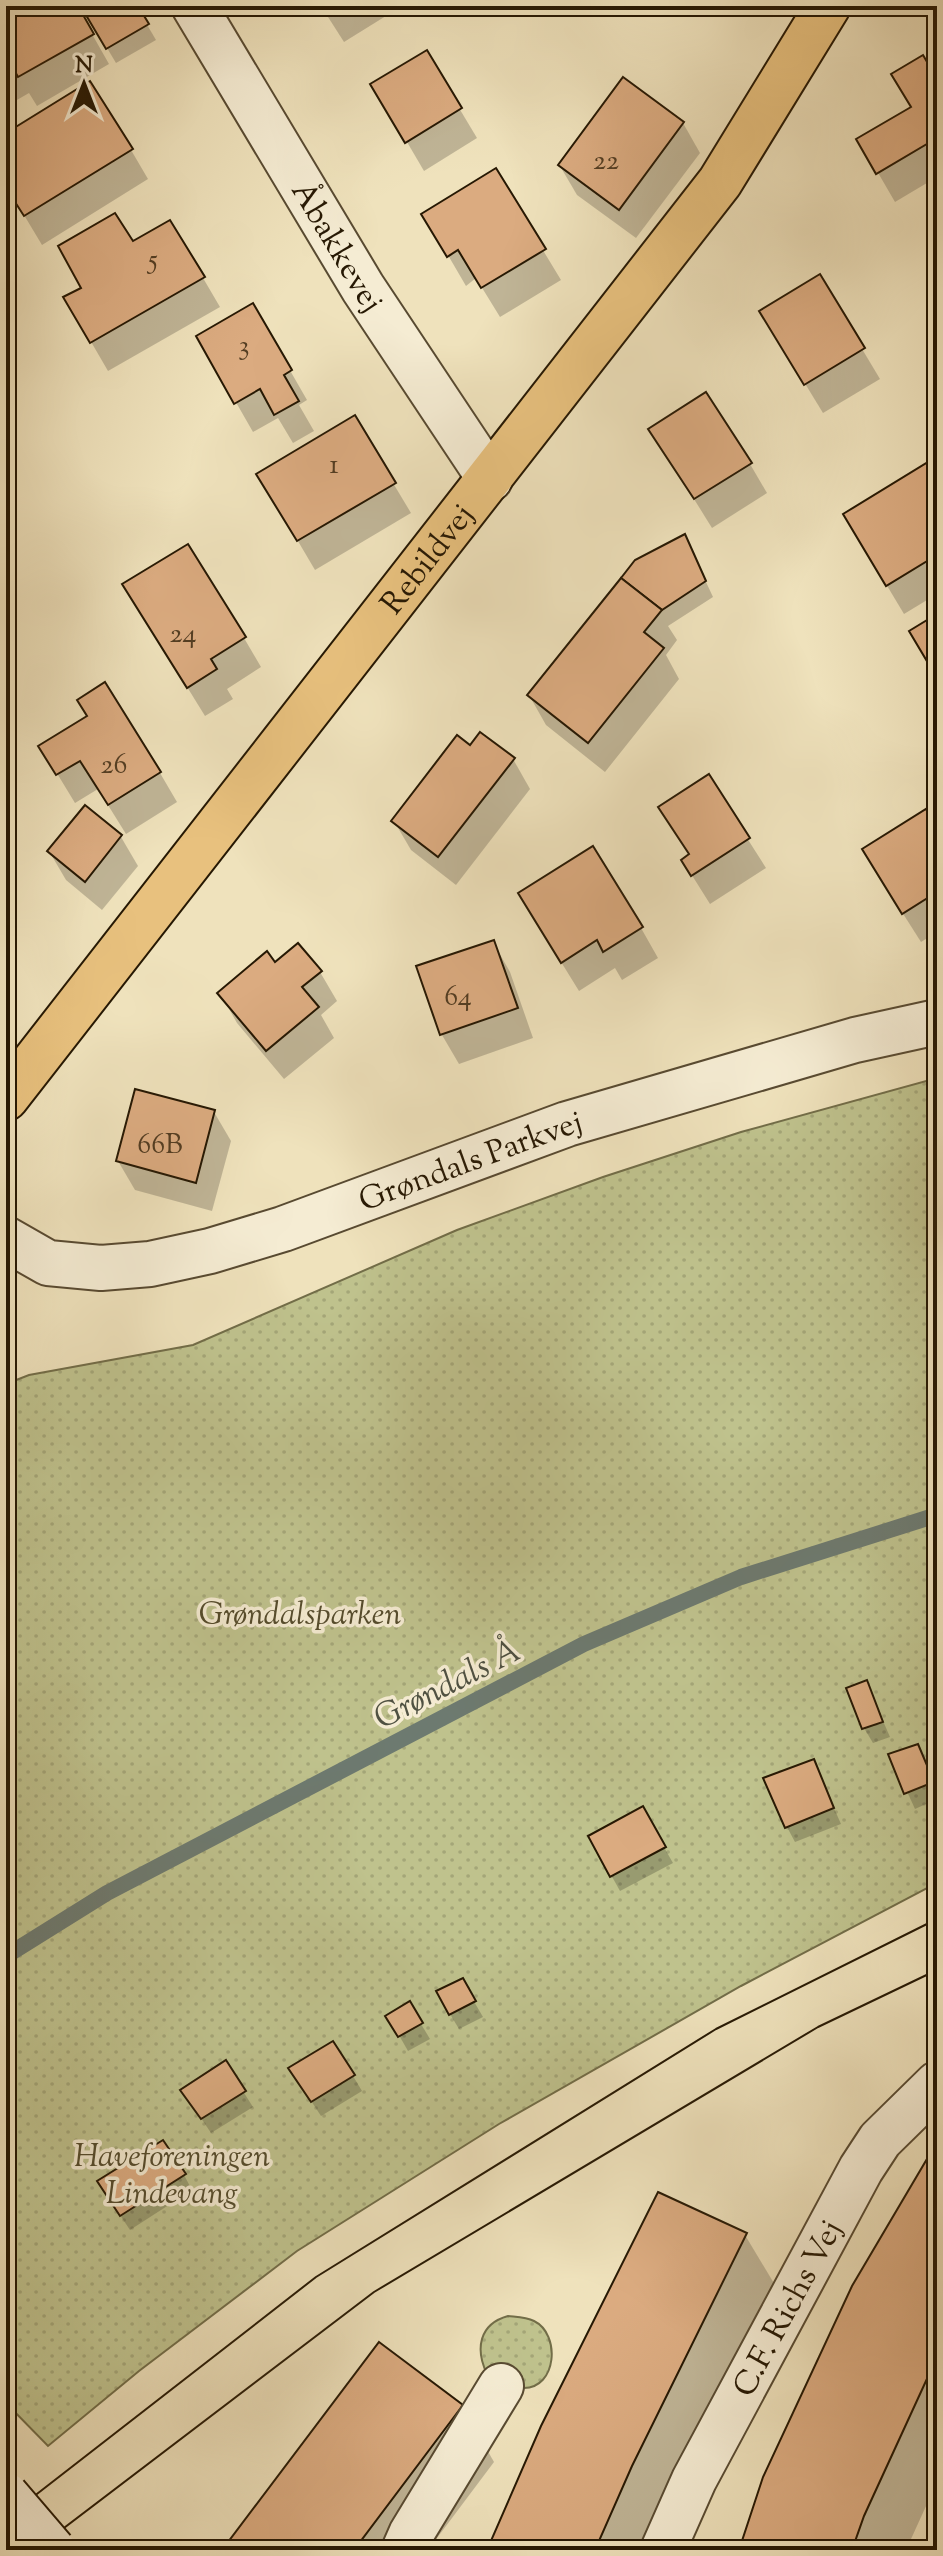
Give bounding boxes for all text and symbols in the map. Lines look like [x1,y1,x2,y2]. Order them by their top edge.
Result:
north arrow [44,44,124,124]
text: N [75,51,93,83]
house number: 22 [593,142,619,182]
street label: Åbakkevej [278,173,393,323]
house number: 5 [146,241,158,281]
house number: 3 [238,327,250,367]
house number: 1 [329,446,339,486]
street label: Rebildvej [371,495,487,625]
house number: 24 [169,615,197,655]
house number: 26 [100,746,128,786]
house number: 64 [444,978,472,1018]
street label: Grøndals Parkvej [353,1101,588,1225]
house number: 66B [137,1126,183,1166]
park label: Grøndalsparken [199,1593,401,1639]
water label: Grøndals Å [366,1629,529,1744]
park label: Haveforeningen Lindevang [74,2135,270,2218]
street label: C.F. Richs Vej [723,2213,855,2406]

